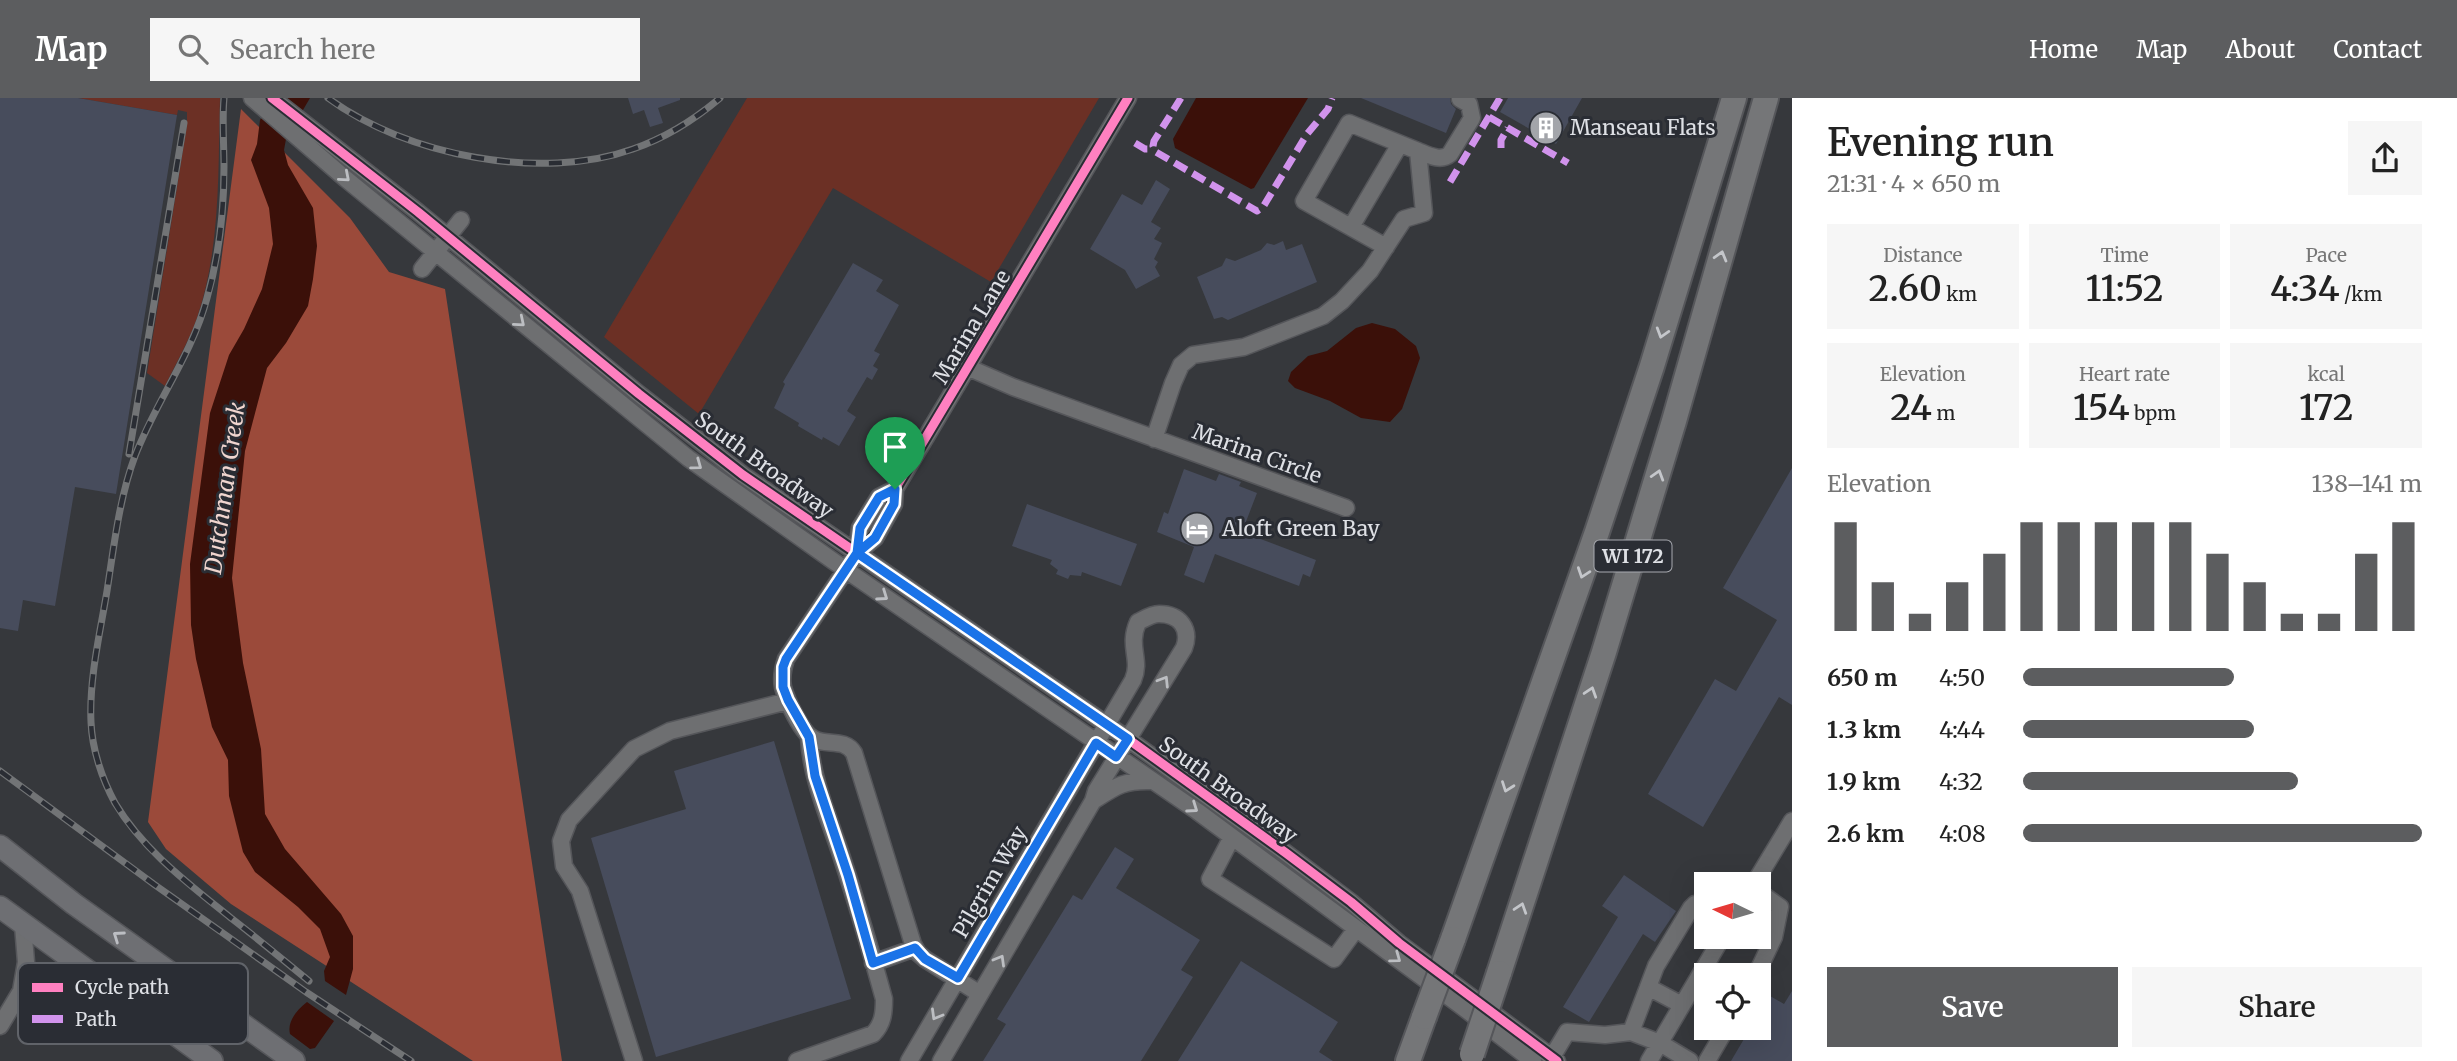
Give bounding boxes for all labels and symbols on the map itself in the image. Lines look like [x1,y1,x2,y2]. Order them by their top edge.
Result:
building icon: Manseau Flats [1527,109,1565,147]
place label: Manseau Flats [1570,114,1716,141]
one-way arrow [337,169,350,182]
one-way arrow [1712,250,1727,262]
street label: Marina Lane [927,265,1016,389]
one-way arrow [512,314,525,326]
one-way arrow [1656,327,1670,339]
water label: Dutchman Creek [198,400,251,577]
street label: South Broadway [690,405,840,524]
pin [865,417,925,489]
street label: Marina Circle [1189,418,1326,489]
one-way arrow [689,457,702,469]
one-way arrow [1649,469,1664,481]
hotel icon: Aloft Green Bay [1178,510,1216,548]
place label: Aloft Green Bay [1221,515,1381,542]
road number: WI 172 [1594,540,1672,572]
one-way arrow [1577,566,1591,578]
one-way arrow [875,588,888,600]
one-way arrow [1155,675,1168,688]
one-way arrow [1583,686,1597,699]
street label: South Broadway [1154,730,1304,849]
one-way arrow [1501,781,1515,793]
one-way arrow [1185,800,1198,812]
street label: Pilgrim Way [947,820,1033,942]
north arrow [1694,872,1771,948]
one-way arrow [1512,903,1527,915]
one-way arrow [113,932,126,944]
one-way arrow [1388,950,1401,962]
one-way arrow [992,954,1005,967]
legend [18,963,248,1044]
text: Cycle path [75,975,170,999]
text: Path [75,1007,117,1031]
one-way arrow [931,1008,944,1021]

